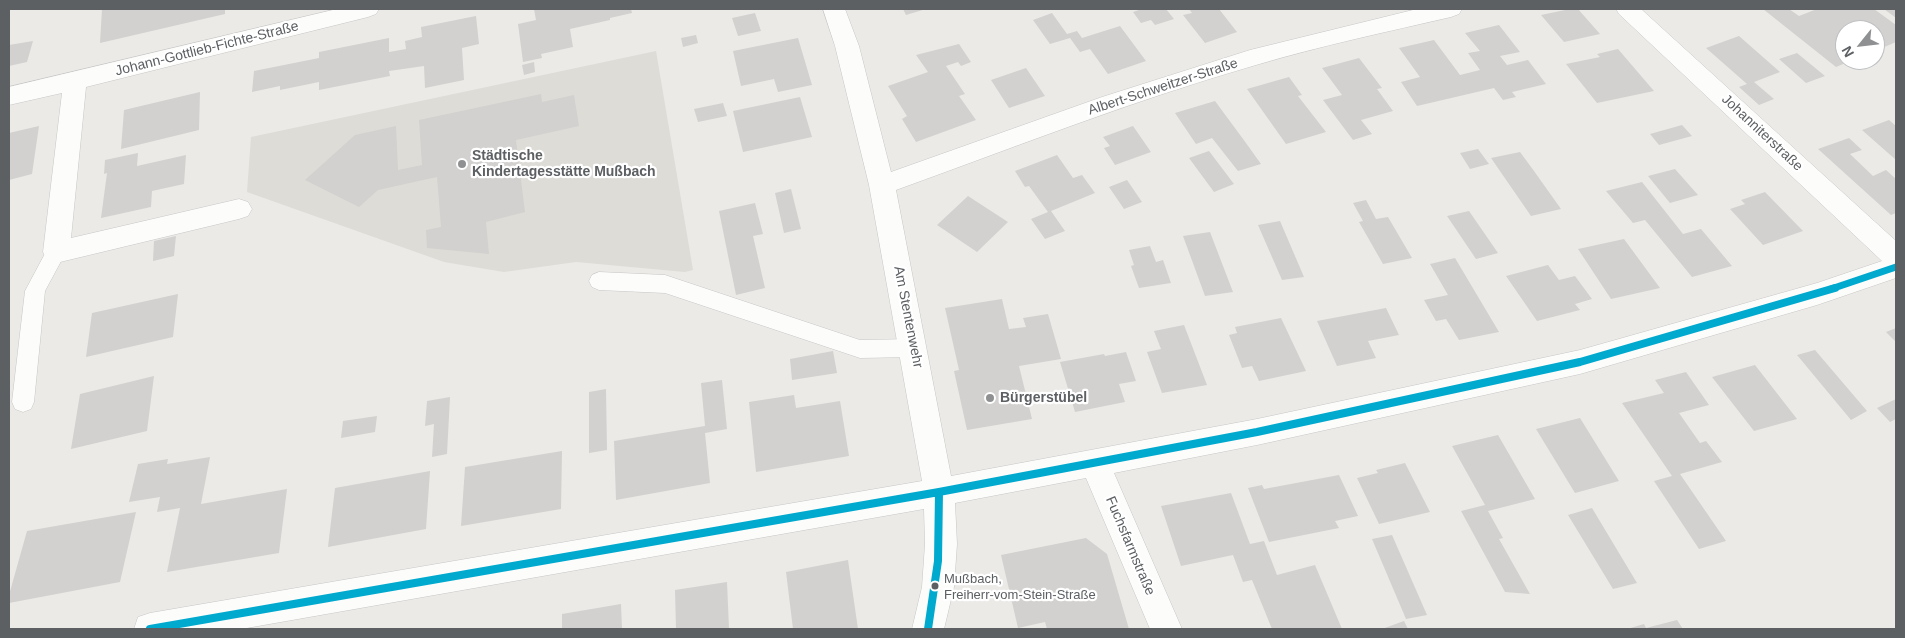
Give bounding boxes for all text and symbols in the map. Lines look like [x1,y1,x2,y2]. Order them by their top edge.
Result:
street label: Johann-Gottlieb-Fichte-Straße [114,18,300,80]
north arrow [1835,20,1885,70]
text: N [1838,43,1857,60]
street label: Albert-Schweitzer-Straße [1086,55,1240,119]
street label: Johanniterstraße [1718,91,1806,175]
place label: Städtische Kindertagesstätte Mußbach [472,148,656,180]
marker: Städtische Kindertagesstätte Mußbach [456,158,468,170]
street label: Am Stentenwehr [890,265,926,369]
place label: Bürgerstübel [1000,390,1087,406]
marker: Bürgerstübel [984,392,996,404]
street label: Fuchsfarmstraße [1102,494,1158,598]
place label: Mußbach, Freiherr-vom-Stein-Straße [944,571,1096,602]
marker: Mußbach, Freiherr-vom-Stein-Straße [930,581,940,591]

